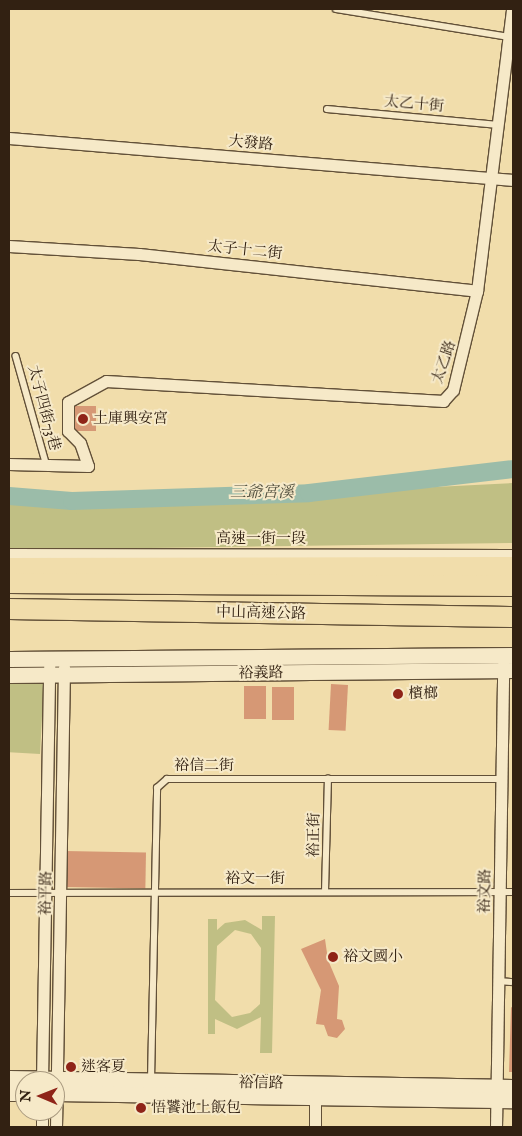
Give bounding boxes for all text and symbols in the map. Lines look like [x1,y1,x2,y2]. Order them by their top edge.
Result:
street label: 太乙十街 [383,92,445,116]
street label: 大發路 [228,132,274,154]
street label: 太子十二街 [207,237,283,263]
street label: 太乙路 [428,338,460,386]
street label: 太子四街73巷 [24,363,64,453]
place label: 土庫興安宮 [93,410,168,428]
marker: 土庫興安宮 [77,413,89,425]
water label: 三爺宮溪 [230,483,294,503]
street label: 高速一街一段 [216,530,306,548]
street label: 中山高速公路 [216,603,306,623]
street label: 裕義路 [238,664,284,682]
place label: 檳榔 [408,685,438,703]
marker: 檳榔 [392,688,404,700]
street label: 裕信二街 [174,757,234,775]
street label: 裕正街 [305,812,323,858]
street label: 裕文路 [476,868,494,914]
street label: 裕平路 [37,870,55,916]
street label: 裕文一街 [225,870,285,888]
place label: 裕文國小 [343,948,403,966]
marker: 裕文國小 [327,951,339,963]
place label: 迷客夏 [81,1058,126,1076]
marker: 迷客夏 [65,1061,77,1073]
north arrow [15,1071,65,1121]
street label: 裕信路 [238,1074,284,1092]
text: N [17,1090,35,1102]
place label: 悟饕池上飯包 [151,1099,241,1117]
marker: 悟饕池上飯包 [135,1102,147,1114]

